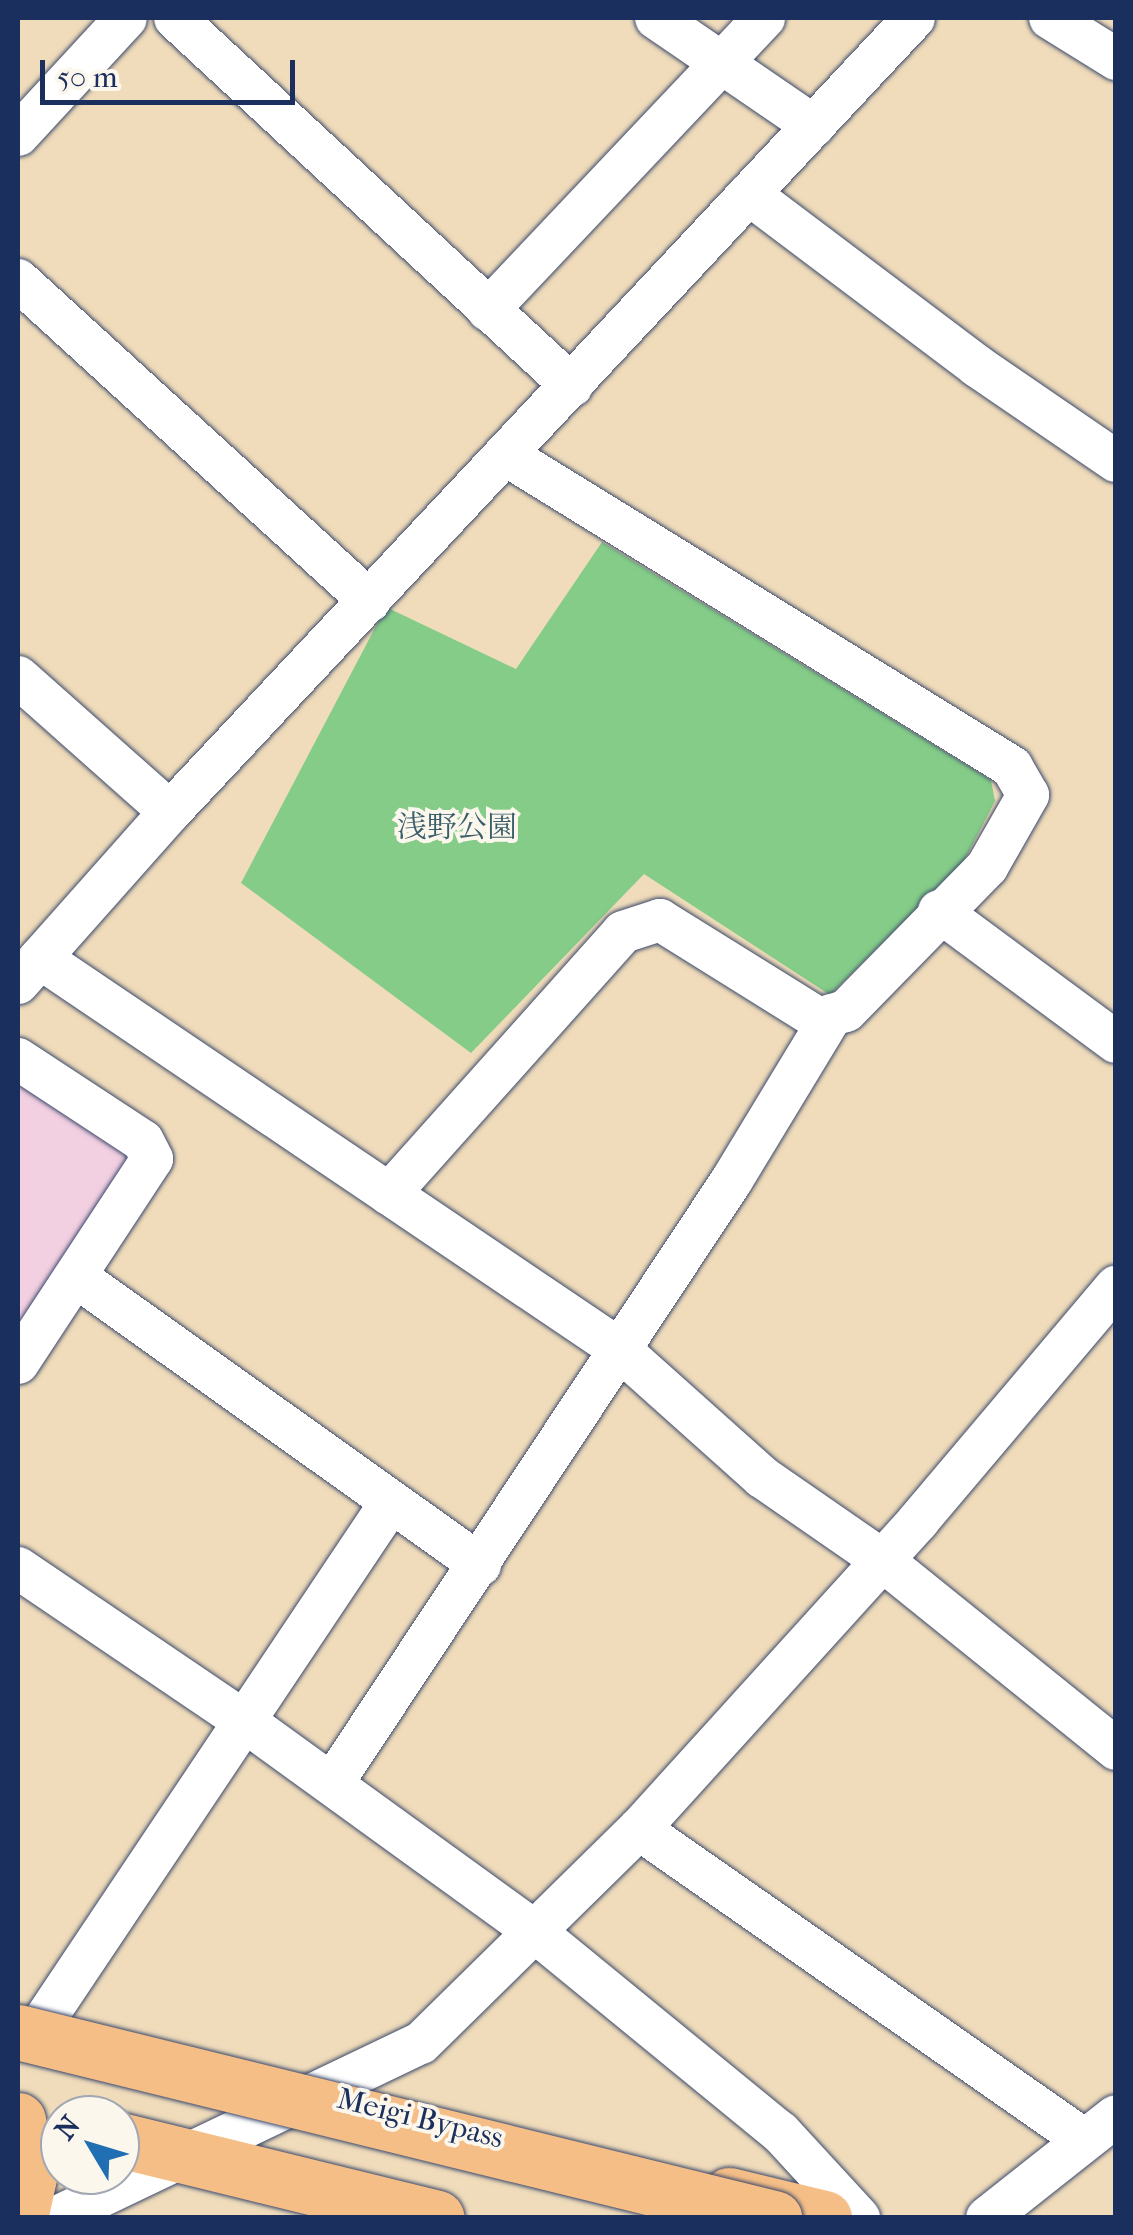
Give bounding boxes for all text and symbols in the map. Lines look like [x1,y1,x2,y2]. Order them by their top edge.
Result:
scale bar [45,40,300,102]
text: 50 m [57,60,118,95]
park label: 浅野公園 [397,810,517,846]
street label: Meigi Bypass [333,2081,507,2157]
north arrow [40,2095,140,2195]
text: N [48,2109,87,2146]

